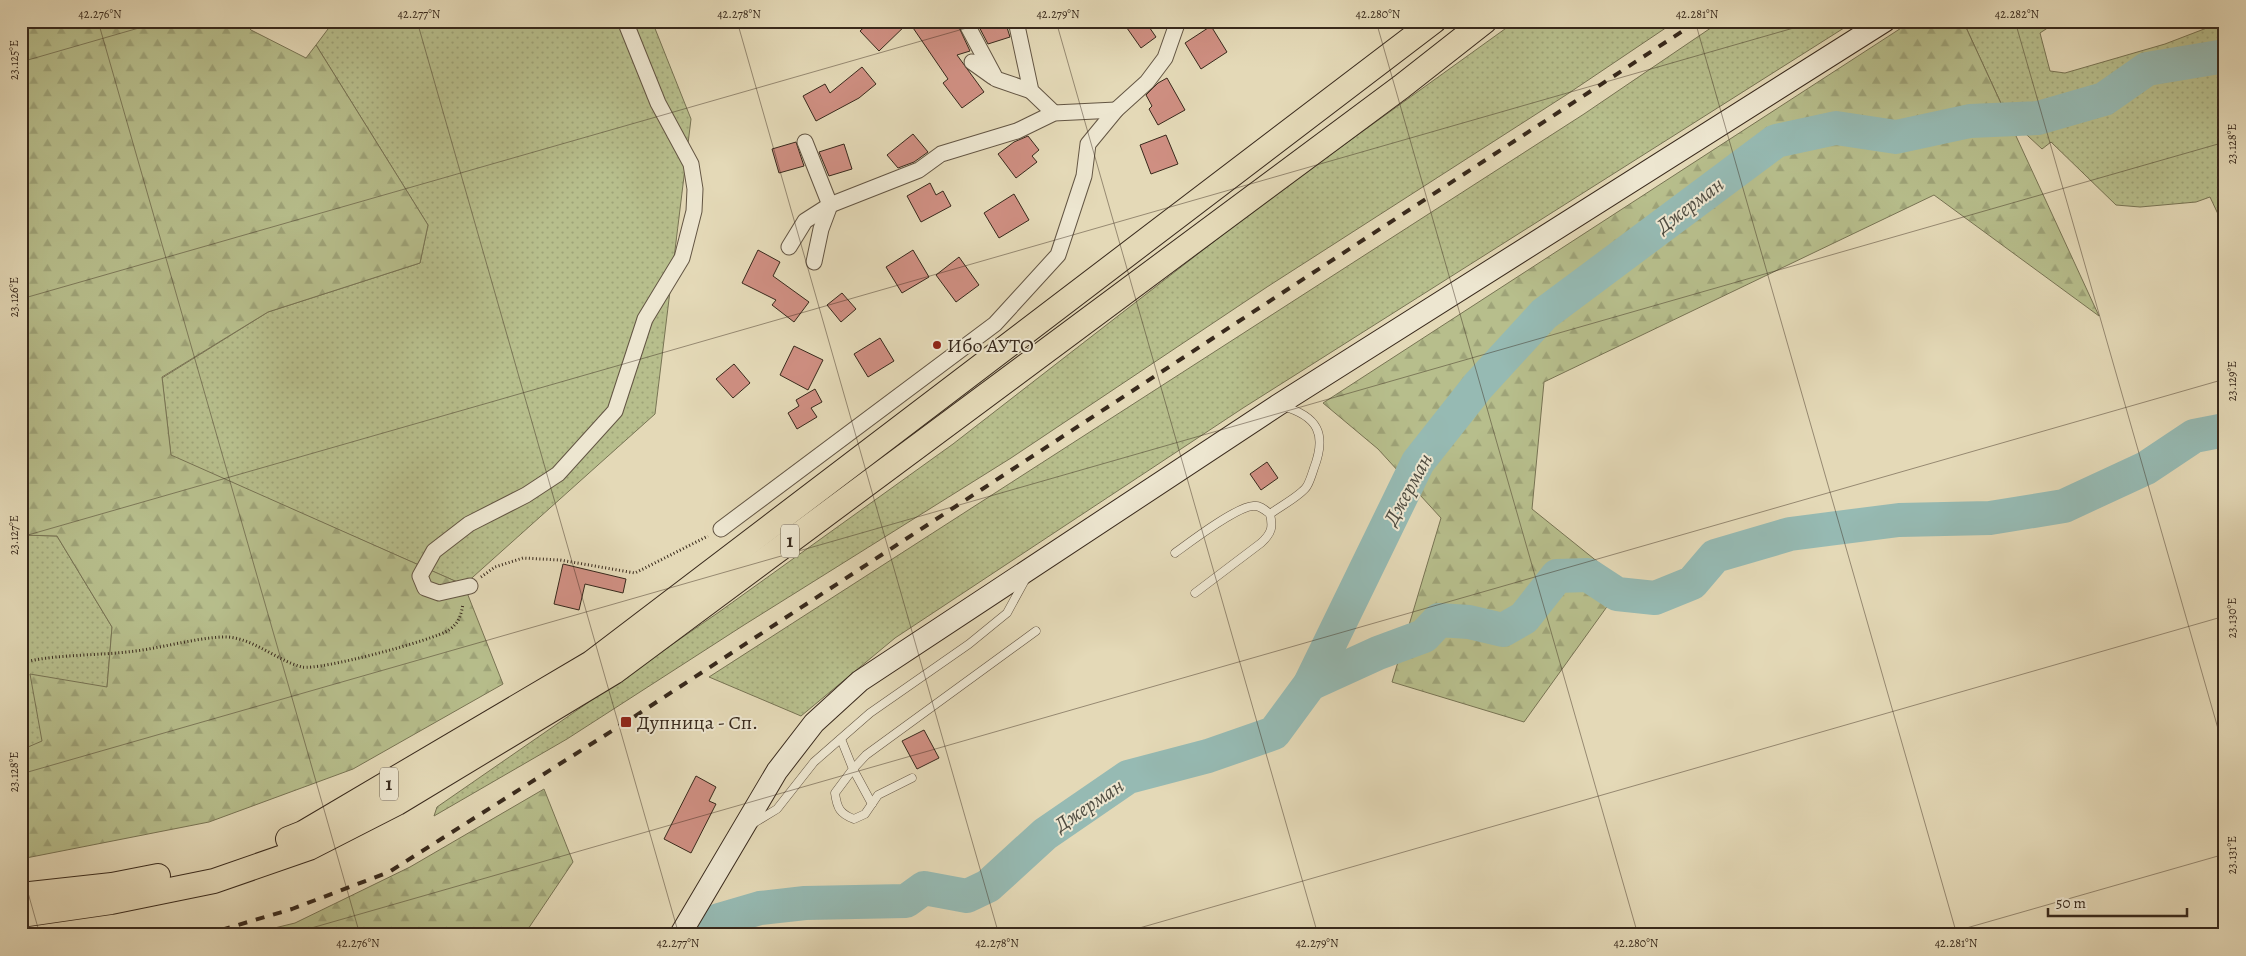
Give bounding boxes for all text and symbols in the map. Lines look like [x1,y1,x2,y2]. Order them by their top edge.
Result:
text: 42.276°N [78,6,122,22]
text: 42.277°N [398,6,441,22]
text: 42.278°N [717,6,761,22]
text: 42.279°N [1036,6,1080,22]
text: 42.280°N [1356,6,1401,22]
text: 42.281°N [1676,6,1719,22]
text: 42.282°N [1995,6,2039,22]
text: 23.125°E [6,40,22,80]
text: 23.128°E [2224,124,2240,164]
water label: Джерман [1649,170,1730,241]
text: 23.126°E [6,277,22,317]
place label: Ибо АУТО [947,332,1034,359]
marker: Ибо АУТО [931,339,943,351]
text: 23.129°E [2224,361,2240,401]
water label: Джерман [1376,448,1439,532]
text: 23.127°E [6,515,22,555]
road number: 1 [781,524,799,558]
text: 23.130°E [2224,598,2240,638]
place label: Дупница - Сп. [637,709,758,736]
marker: Дупница - Сп. [619,715,633,729]
text: 23.128°E [6,752,22,792]
road number: 1 [380,768,398,801]
water label: Джерман [1047,771,1129,840]
text: 23.131°E [2224,836,2240,874]
scale bar [2048,886,2187,918]
text: 50 m [2056,893,2086,913]
text: 42.276°N [336,935,380,951]
text: 42.277°N [657,935,700,951]
text: 42.278°N [975,935,1019,951]
text: 42.279°N [1295,935,1339,951]
text: 42.280°N [1614,935,1659,951]
text: 42.281°N [1935,935,1978,951]

